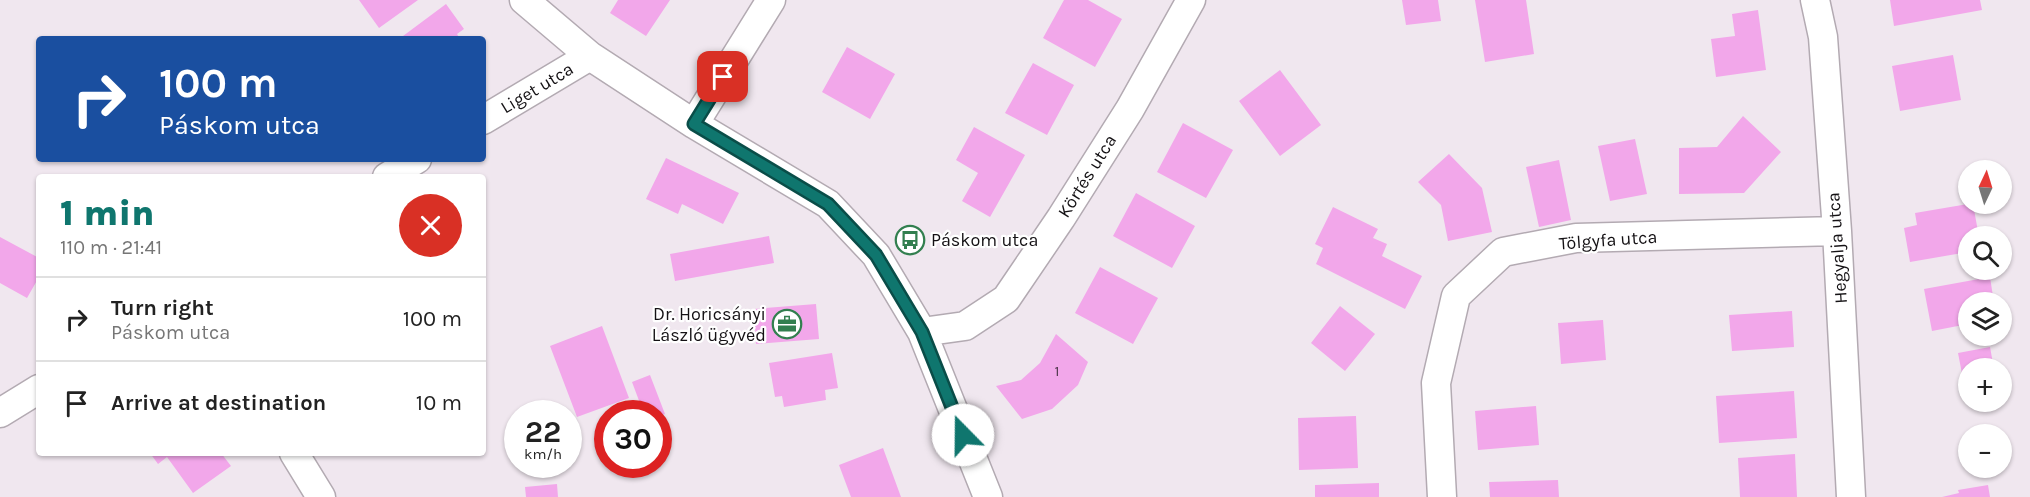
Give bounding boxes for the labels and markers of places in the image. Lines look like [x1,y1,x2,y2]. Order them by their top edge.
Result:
pin [697,51,748,102]
bus stop icon: Páskom utca [894,224,926,256]
place label: Páskom utca [931,229,1038,251]
place label: Dr. Horicsányi László ügyvéd [652,303,766,346]
office icon: Dr. Horicsányi László ügyvéd [771,308,803,340]

